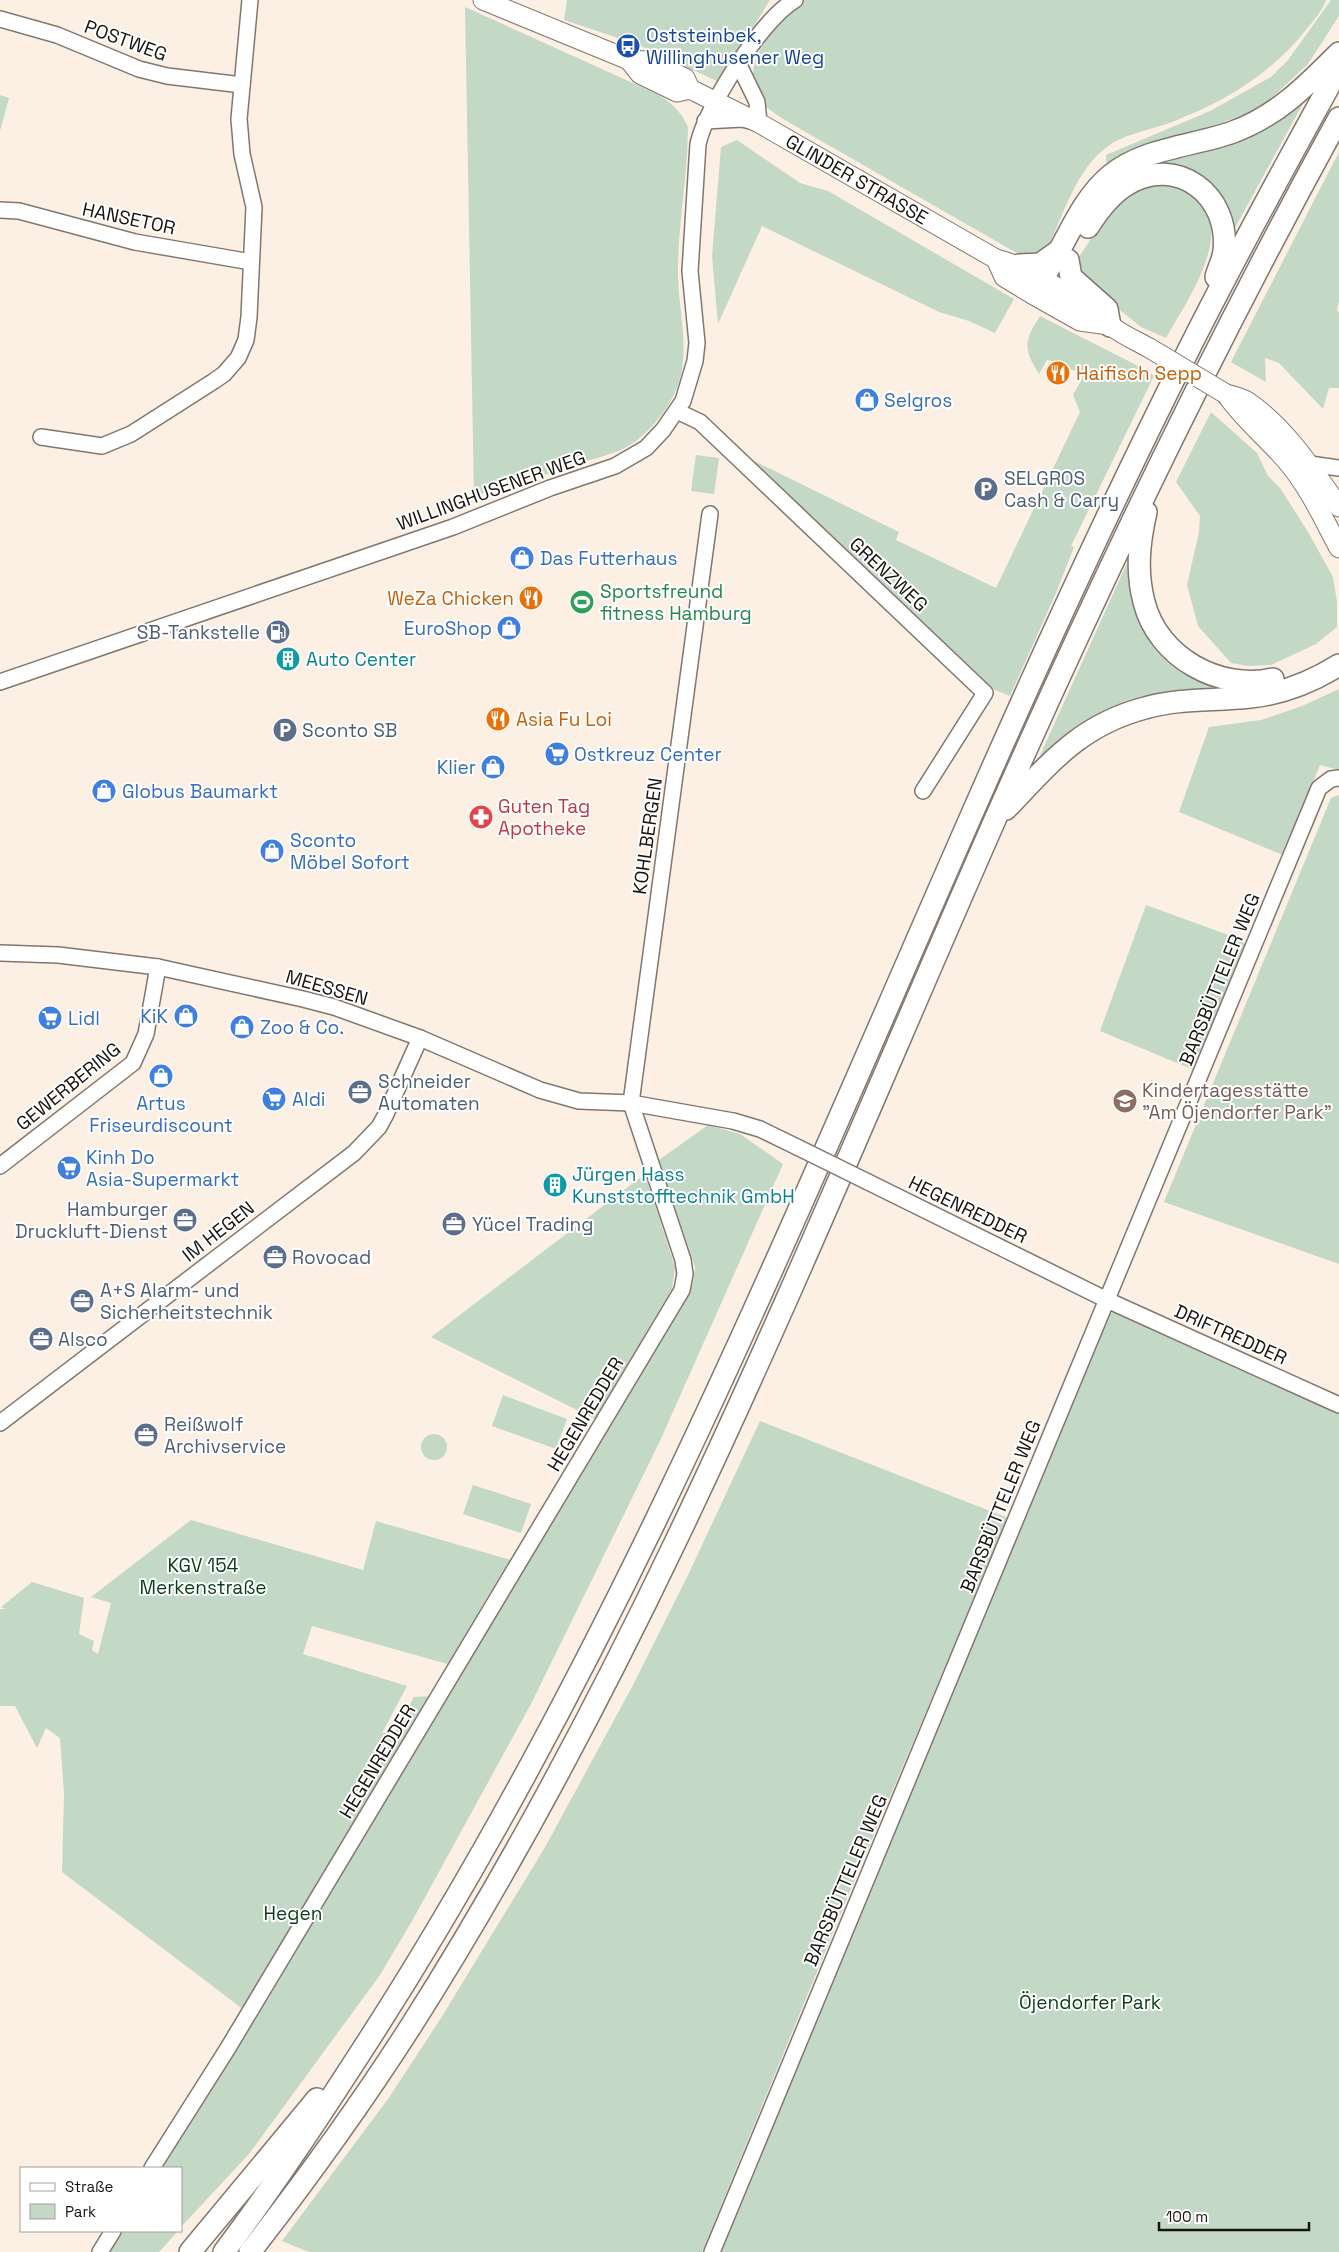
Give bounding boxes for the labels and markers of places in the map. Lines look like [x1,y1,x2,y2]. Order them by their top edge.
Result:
place label: Oststeinbek, Willinghusener Weg [646,23,824,70]
bus stop icon: Oststeinbek, Willinghusener Weg [615,33,641,59]
restaurant icon: Haifisch Sepp [1045,360,1071,386]
place label: Haifisch Sepp [1076,361,1202,386]
shop icon: Selgros [854,387,880,413]
place label: Selgros [884,388,952,413]
place label: SELGROS Cash & Carry [1004,466,1119,513]
parking icon: SELGROS Cash & Carry [973,476,999,502]
shop icon: Das Futterhaus [509,545,535,571]
place label: Das Futterhaus [540,546,677,571]
place label: Sportsfreund fitness Hamburg [600,579,752,626]
restaurant icon: WeZa Chicken [518,585,544,611]
place label: WeZa Chicken [387,586,514,611]
sports icon: Sportsfreund fitness Hamburg [569,589,595,615]
shop icon: EuroShop [496,615,522,641]
place label: EuroShop [404,616,492,641]
fuel station icon: SB-Tankstelle [265,619,291,645]
place label: SB-Tankstelle [137,620,260,645]
building icon: Auto Center [275,646,301,672]
place label: Auto Center [306,647,416,672]
restaurant icon: Asia Fu Loi [485,706,511,732]
place label: Asia Fu Loi [516,707,612,732]
parking icon: Sconto SB [272,717,298,743]
place label: Sconto SB [302,718,397,743]
supermarket icon: Ostkreuz Center [544,741,570,767]
place label: Ostkreuz Center [574,742,722,767]
shop icon: Klier [480,754,506,780]
place label: Klier [437,755,476,780]
shop icon: Globus Baumarkt [91,778,117,804]
place label: Globus Baumarkt [122,779,278,804]
place label: Guten Tag Apotheke [498,794,590,841]
pharmacy icon: Guten Tag Apotheke [468,804,494,830]
place label: Sconto Möbel Sofort [290,828,410,875]
shop icon: Sconto Möbel Sofort [259,838,285,864]
shop icon: KiK [173,1003,199,1029]
place label: KiK [140,1004,168,1029]
supermarket icon: Lidl [37,1005,63,1031]
place label: Lidl [68,1006,100,1031]
shop icon: Zoo & Co. [229,1014,255,1040]
place label: Zoo & Co. [260,1015,344,1040]
shop icon: Artus Friseurdiscount [148,1063,174,1089]
place label: Schneider Automaten [378,1069,480,1116]
place label: Kindertagesstätte "Am Öjendorfer Park" [1142,1078,1332,1125]
office icon: Schneider Automaten [347,1079,373,1105]
supermarket icon: Aldi [261,1086,287,1112]
place label: Aldi [292,1087,326,1112]
school or university icon: Kindertagesstätte "Am Öjendorfer Park" [1112,1088,1138,1114]
place label: Artus Friseurdiscount [89,1091,233,1138]
place label: Kinh Do Asia-Supermarkt [86,1145,239,1192]
supermarket icon: Kinh Do Asia-Supermarkt [56,1155,82,1181]
place label: Jürgen Hass Kunststofftechnik GmbH [572,1162,795,1209]
building icon: Jürgen Hass Kunststofftechnik GmbH [542,1172,568,1198]
place label: Hamburger Druckluft-Dienst [15,1197,168,1244]
office icon: Hamburger Druckluft-Dienst [172,1207,198,1233]
office icon: Yücel Trading [441,1211,467,1237]
place label: Yücel Trading [472,1212,593,1237]
office icon: Rovocad [262,1244,288,1270]
place label: Rovocad [292,1245,371,1270]
place label: A+S Alarm- und Sicherheitstechnik [100,1278,273,1325]
office icon: A+S Alarm- und Sicherheitstechnik [69,1288,95,1314]
office icon: Alsco [28,1326,54,1352]
place label: Alsco [58,1327,108,1352]
place label: Reißwolf Archivservice [164,1412,286,1459]
office icon: Reißwolf Archivservice [133,1422,159,1448]

